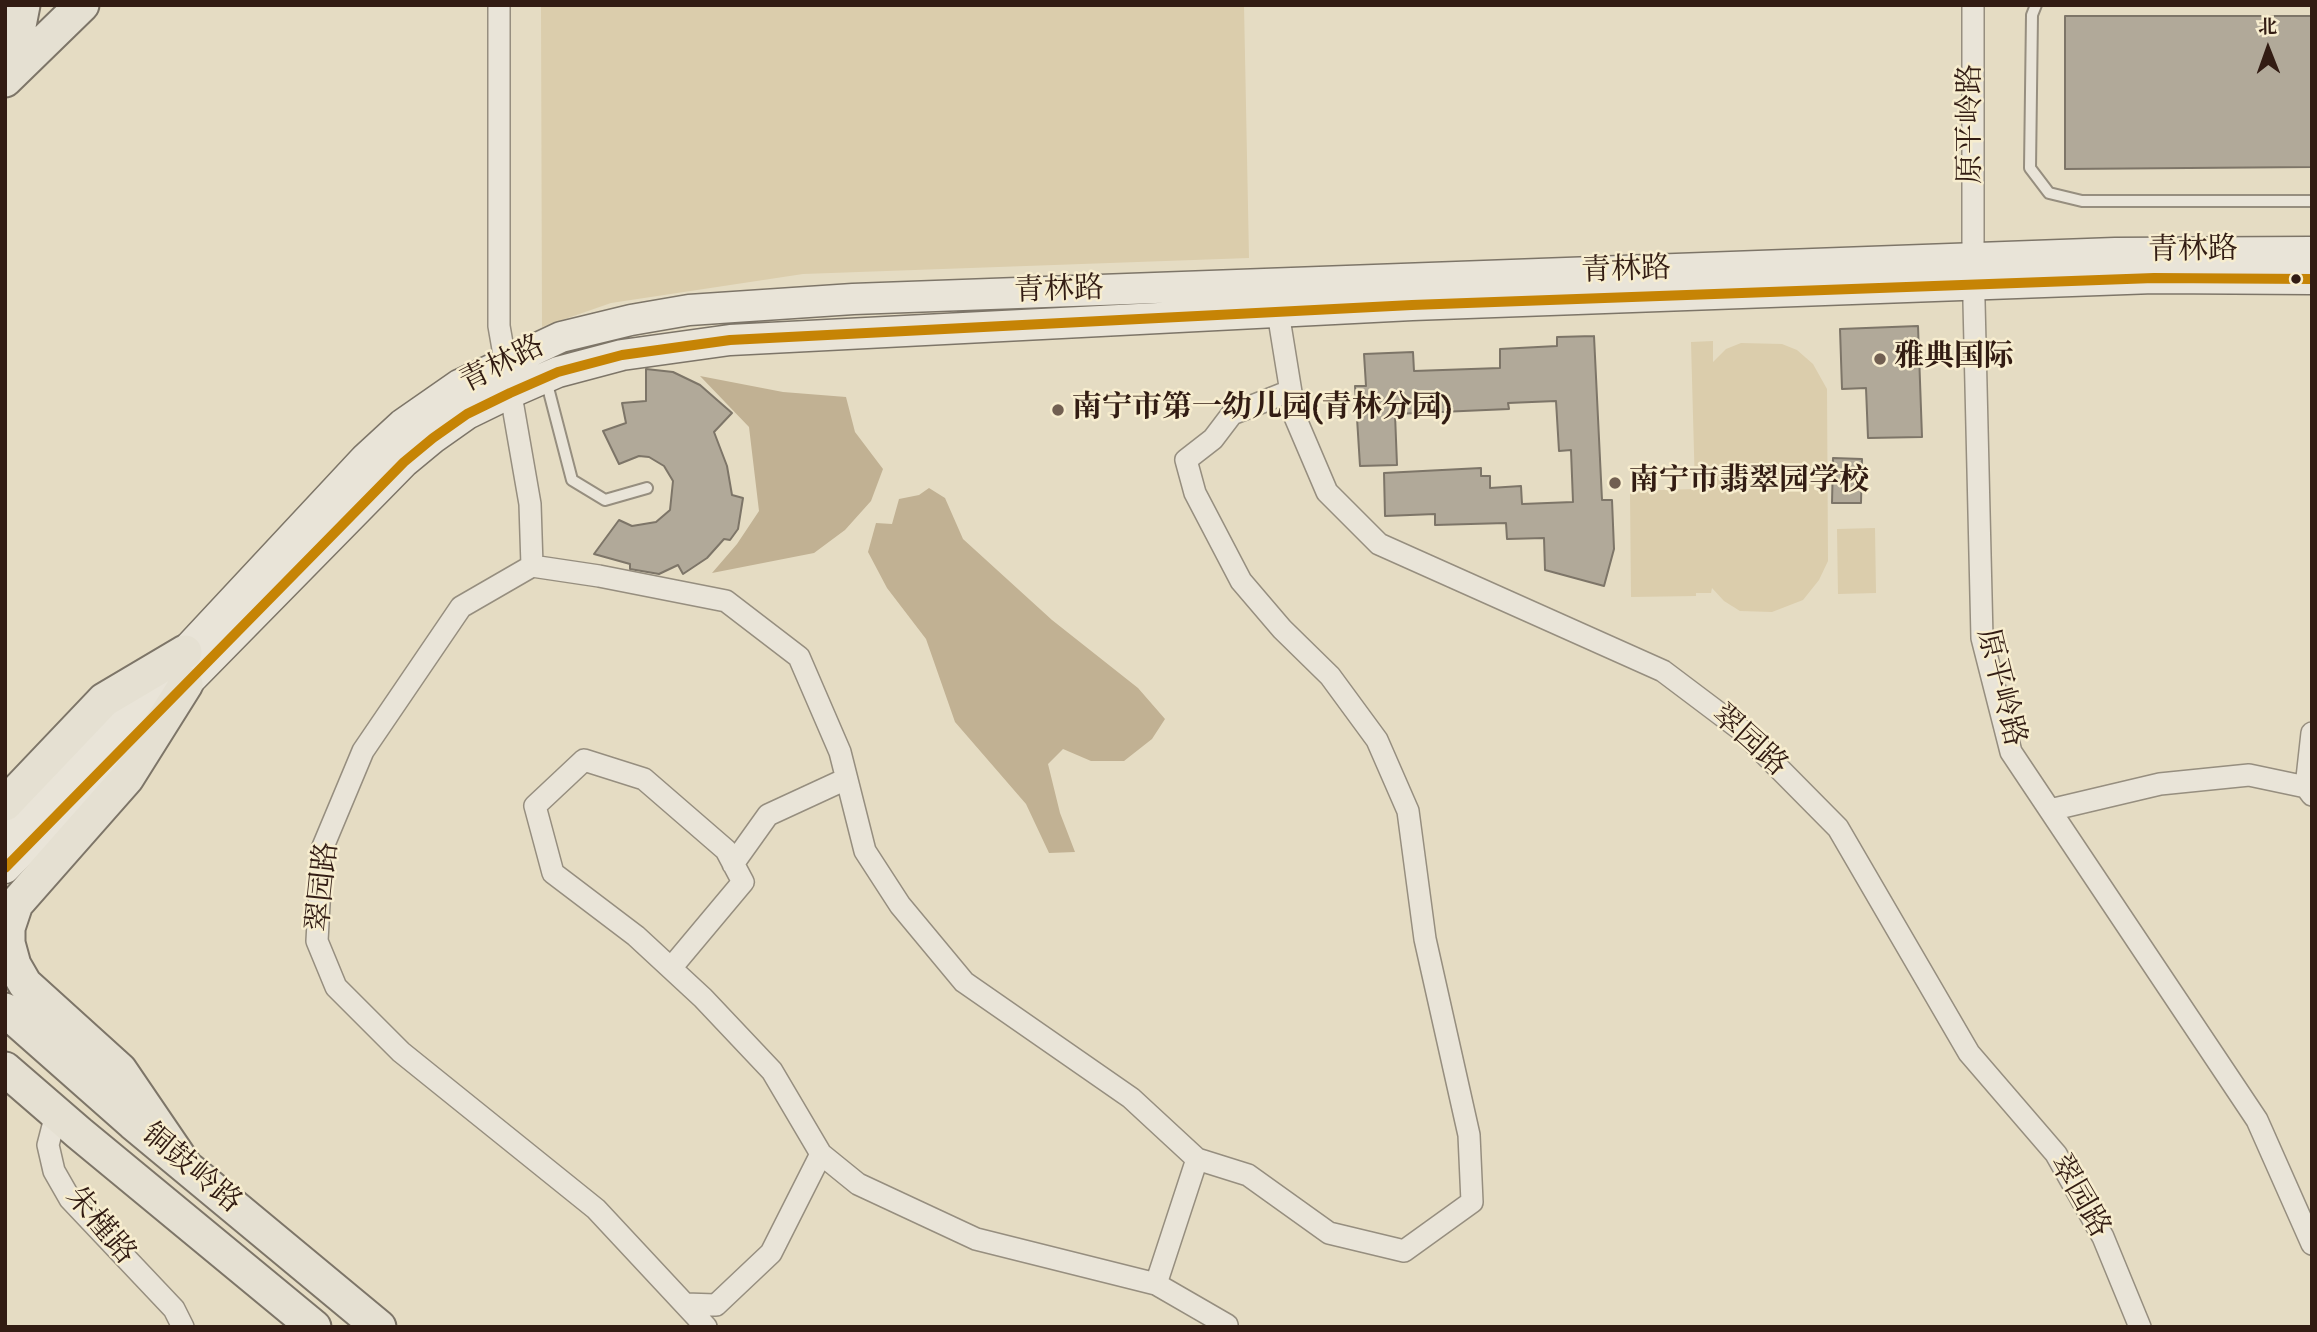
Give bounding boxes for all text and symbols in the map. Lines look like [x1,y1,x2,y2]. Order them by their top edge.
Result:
north arrow [2233,14,2303,84]
text: 北 [2258,16,2277,39]
street label: 原平岭路 [1955,64,1991,184]
street label: 青林路 [2148,233,2238,271]
street label: 青林路 [1580,252,1672,292]
street label: 青林路 [1013,272,1105,312]
unlabelled marker [2289,272,2303,286]
street label: 青林路 [455,330,551,402]
place label: 雅典国际 [1894,341,2014,377]
marker: 雅典国际 [1872,351,1888,367]
place label: 南宁市第一幼儿园(青林分园) [1072,392,1452,428]
marker: 南宁市第一幼儿园(青林分园) [1050,402,1066,418]
place label: 南宁市翡翠园学校 [1629,465,1869,501]
marker: 南宁市翡翠园学校 [1607,475,1623,491]
street label: 原平岭路 [1967,625,2031,751]
street label: 翠园路 [1703,699,1793,785]
street label: 翠园路 [302,840,348,934]
street label: 铜鼓岭路 [132,1118,248,1222]
street label: 翠园路 [2040,1149,2116,1245]
street label: 朱槿路 [56,1181,142,1273]

